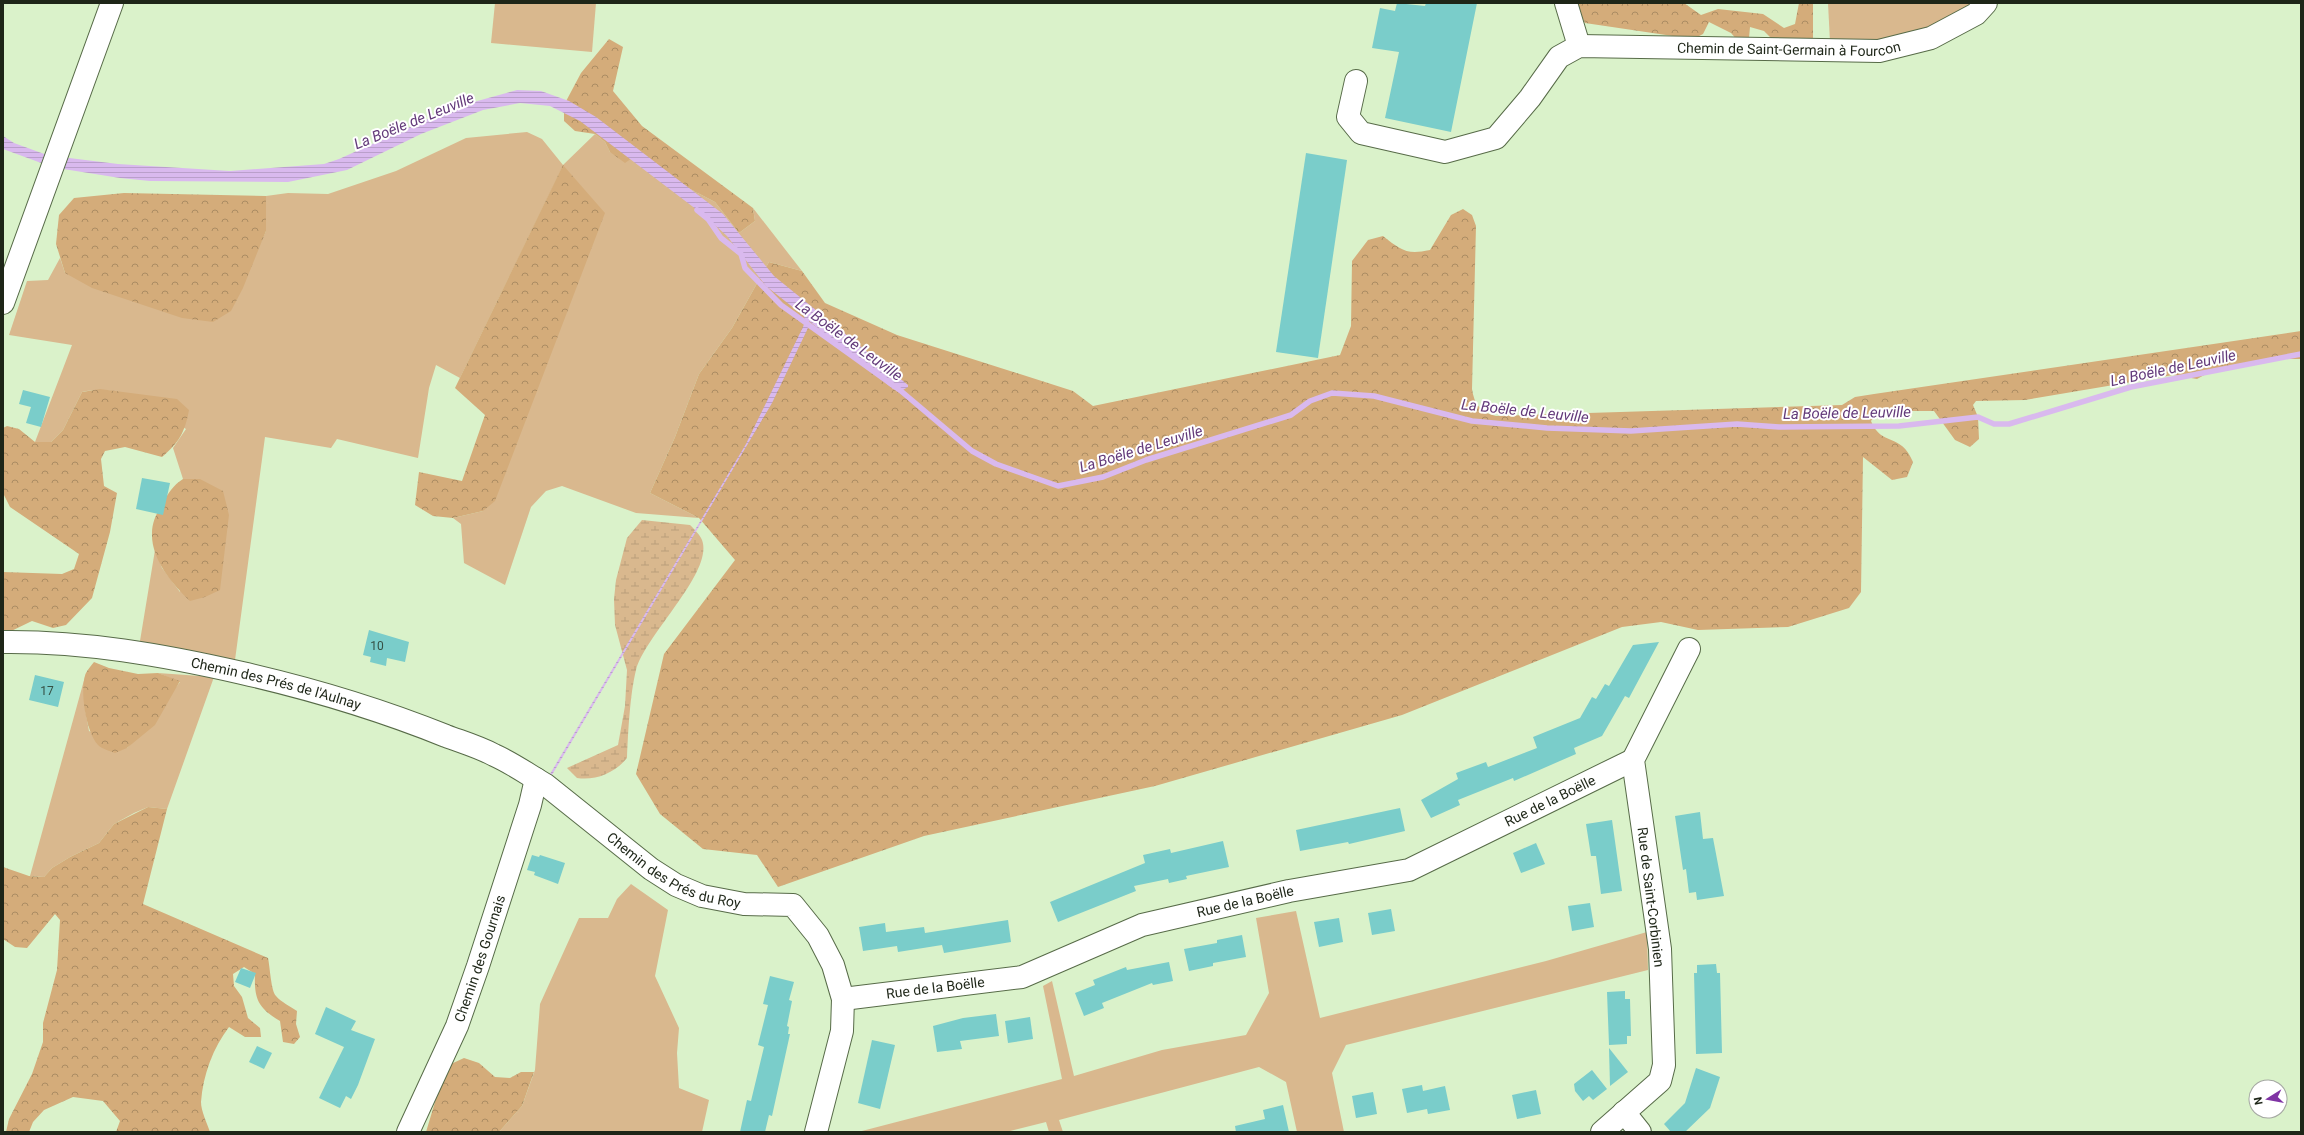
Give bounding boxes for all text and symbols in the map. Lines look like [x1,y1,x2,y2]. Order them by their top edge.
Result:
street label: Chemin de Saint-Germain à Fourcon [1677,38,1902,59]
water label: La Boële de Leuville [351,89,477,153]
water label: La Boële de Leuville [792,295,906,385]
water label: La Boële de Leuville [2109,346,2238,390]
water label: La Boële de Leuville [1460,395,1590,427]
water label: La Boële de Leuville [1783,403,1911,423]
water label: La Boële de Leuville [1077,422,1205,476]
house number: 10 [370,639,384,653]
street label: Chemin des Prés de l'Aulnay [190,654,363,713]
house number: 17 [40,684,54,698]
street label: Rue de la Boëlle [1502,772,1598,830]
street label: Rue de Saint-Corbinien [1634,826,1668,968]
street label: Chemin des Prés du Roy [604,829,742,911]
street label: Rue de la Boëlle [1195,882,1295,920]
street label: Chemin des Gournais [451,893,508,1024]
street label: Rue de la Boëlle [885,974,985,1002]
north arrow [2248,1079,2288,1119]
text: N [2252,1096,2266,1106]

